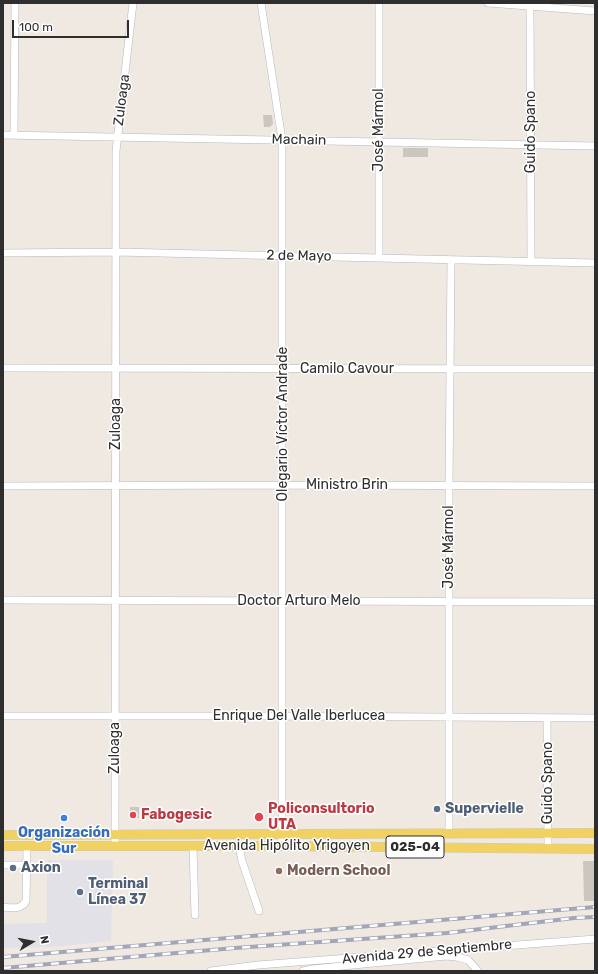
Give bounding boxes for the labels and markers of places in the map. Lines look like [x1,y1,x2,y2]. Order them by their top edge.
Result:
place label: Policonsultorio UTA [268,801,374,834]
place label: Supervielle [445,801,524,817]
marker: Supervielle [432,804,442,814]
place label: Fabogesic [141,807,212,823]
marker: Fabogesic [128,810,138,820]
marker: Policonsultorio UTA [253,811,265,823]
marker: Organización Sur [59,813,69,823]
place label: Organización Sur [18,825,110,858]
place label: Axion [21,860,61,876]
marker: Axion [8,863,18,873]
place label: Modern School [287,863,390,879]
marker: Modern School [274,866,284,876]
place label: Terminal Línea 37 [88,876,148,908]
marker: Terminal Línea 37 [75,887,85,897]

